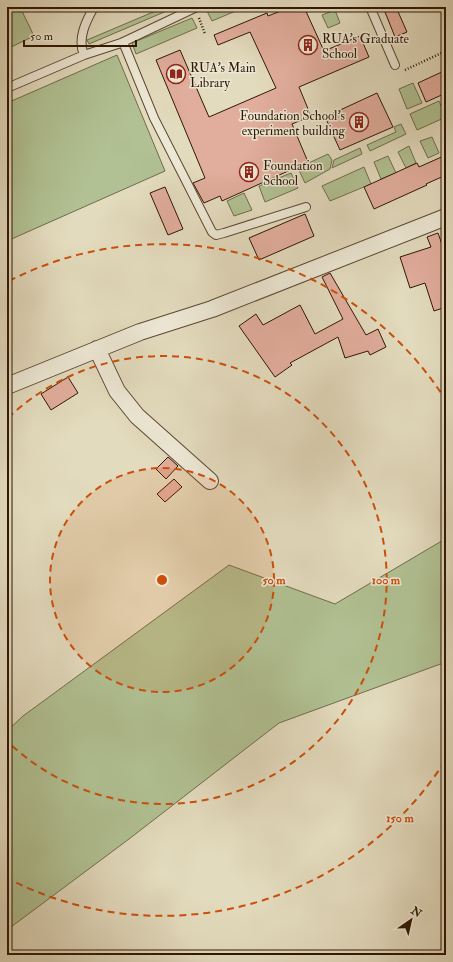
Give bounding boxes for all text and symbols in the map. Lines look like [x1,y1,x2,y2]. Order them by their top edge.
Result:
scale bar [24,22,136,48]
text: 50 m [30,29,54,44]
place label: RUA's Graduate School [322,31,410,62]
building icon: RUA's Graduate School [297,34,319,56]
place label: RUA's Main Library [190,60,256,92]
library icon: RUA's Main Library [165,63,187,85]
place label: Foundation School's experiment building [240,108,346,140]
building icon: Foundation School's experiment building [348,111,370,133]
place label: Foundation School [263,158,323,189]
building icon: Foundation School [238,161,260,183]
centre of rings [155,573,169,587]
text: 50 m [262,573,286,588]
text: 100 m [372,573,401,588]
text: 150 m [386,811,414,826]
north arrow [391,900,431,940]
text: N [408,903,425,921]

